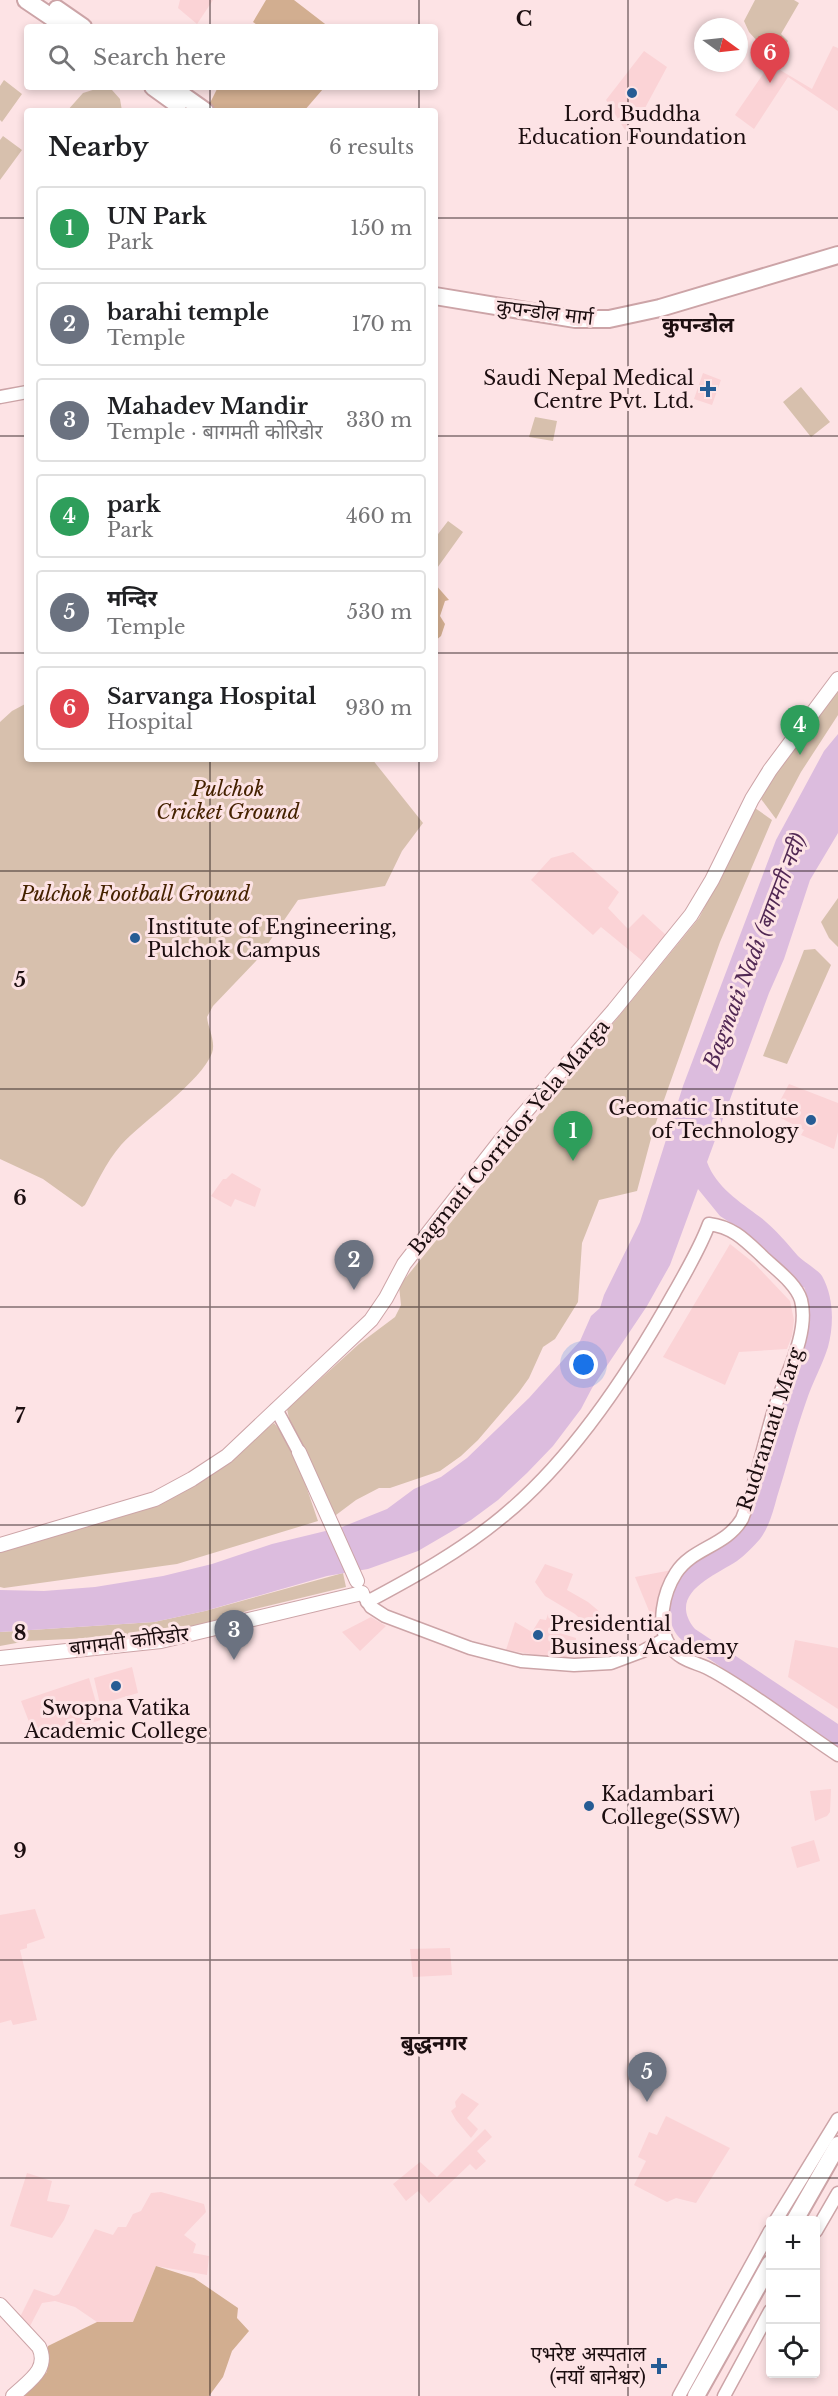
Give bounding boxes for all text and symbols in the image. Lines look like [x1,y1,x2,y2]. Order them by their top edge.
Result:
text: C [516,7,532,31]
north arrow [694,18,748,72]
search box [24,24,438,90]
pin: 6 [750,34,790,83]
icon: search [45,41,78,74]
text: Search here [93,44,226,71]
marker: Lord Buddha Education Foundation [625,86,639,100]
place label: Lord Buddha Education Foundation [518,102,747,149]
text: Nearby [48,131,149,163]
text: 6 results [329,135,414,159]
text: UN Park [107,203,207,230]
text: 1 [65,216,74,240]
text: 150 m [350,216,412,240]
text: Park [107,230,153,254]
street label: कुपन्डोल मार्ग [495,294,596,331]
text: barahi temple [107,299,269,326]
text: 2 [63,312,76,336]
text: 170 m [352,312,412,336]
district label: कुपन्डोल [662,312,734,338]
text: Temple [107,326,185,350]
place label: Saudi Nepal Medical Centre Pvt. Ltd. [483,366,694,413]
marker: Saudi Nepal Medical Centre Pvt. Ltd. [699,380,717,398]
text: Mahadev Mandir [107,393,308,420]
text: 3 [63,408,76,432]
text: 330 m [346,408,412,432]
text: Temple · बागमती कोरिडोर [107,420,323,444]
text: park [107,491,161,518]
text: 4 [63,504,76,528]
text: 460 m [346,504,412,528]
text: Park [107,518,153,542]
text: मन्दिर [107,585,157,612]
text: 5 [64,600,75,624]
text: 530 m [347,600,412,624]
text: Temple [107,615,185,639]
text: Sarvanga Hospital [107,683,316,710]
text: 6 [63,696,76,720]
text: 930 m [345,696,412,720]
pin: 4 [780,706,820,755]
text: Hospital [107,710,193,734]
park label: Pulchok Cricket Ground [156,777,300,824]
water label: Bagmati Nadi (बागमती नदी) [698,830,812,1073]
park label: Pulchok Football Ground [19,882,250,906]
place label: Institute of Engineering, Pulchok Campus [147,915,397,962]
marker: Institute of Engineering, Pulchok Campus [128,931,142,945]
text: 5 [14,968,26,992]
street label: Bagmati Corridor Yela Marga [404,1014,615,1259]
place label: Geomatic Institute of Technology [608,1096,799,1143]
pin: 1 [554,1112,592,1161]
marker: Geomatic Institute of Technology [804,1113,818,1127]
text: 6 [13,1186,27,1210]
pin: 2 [334,1240,374,1290]
street label: Rudramati Marg [732,1343,808,1514]
your location [569,1350,598,1379]
text: 7 [15,1404,26,1428]
pin: 3 [214,1610,254,1660]
place label: Presidential Business Academy [550,1612,739,1659]
text: 8 [14,1621,26,1645]
street label: बागमती कोरिडोर [68,1622,191,1660]
marker: Presidential Business Academy [531,1628,545,1642]
marker: Swopna Vatika Academic College [109,1679,123,1693]
place label: Swopna Vatika Academic College [23,1696,208,1743]
place label: Kadambari College(SSW) [601,1782,740,1829]
marker: Kadambari College(SSW) [582,1799,596,1813]
text: 9 [13,1839,27,1863]
district label: बुद्धनगर [401,2030,468,2056]
pin: 5 [628,2052,666,2102]
map controls [766,2216,820,2378]
button: + [766,2216,820,2270]
button: − [766,2270,820,2324]
button: locate [766,2324,820,2378]
place label: एभरेष्ट अस्पताल (नयाँ बानेश्वर) [531,2342,646,2389]
marker: एभरेष्ट अस्पताल (नयाँ बानेश्वर) [650,2357,668,2375]

